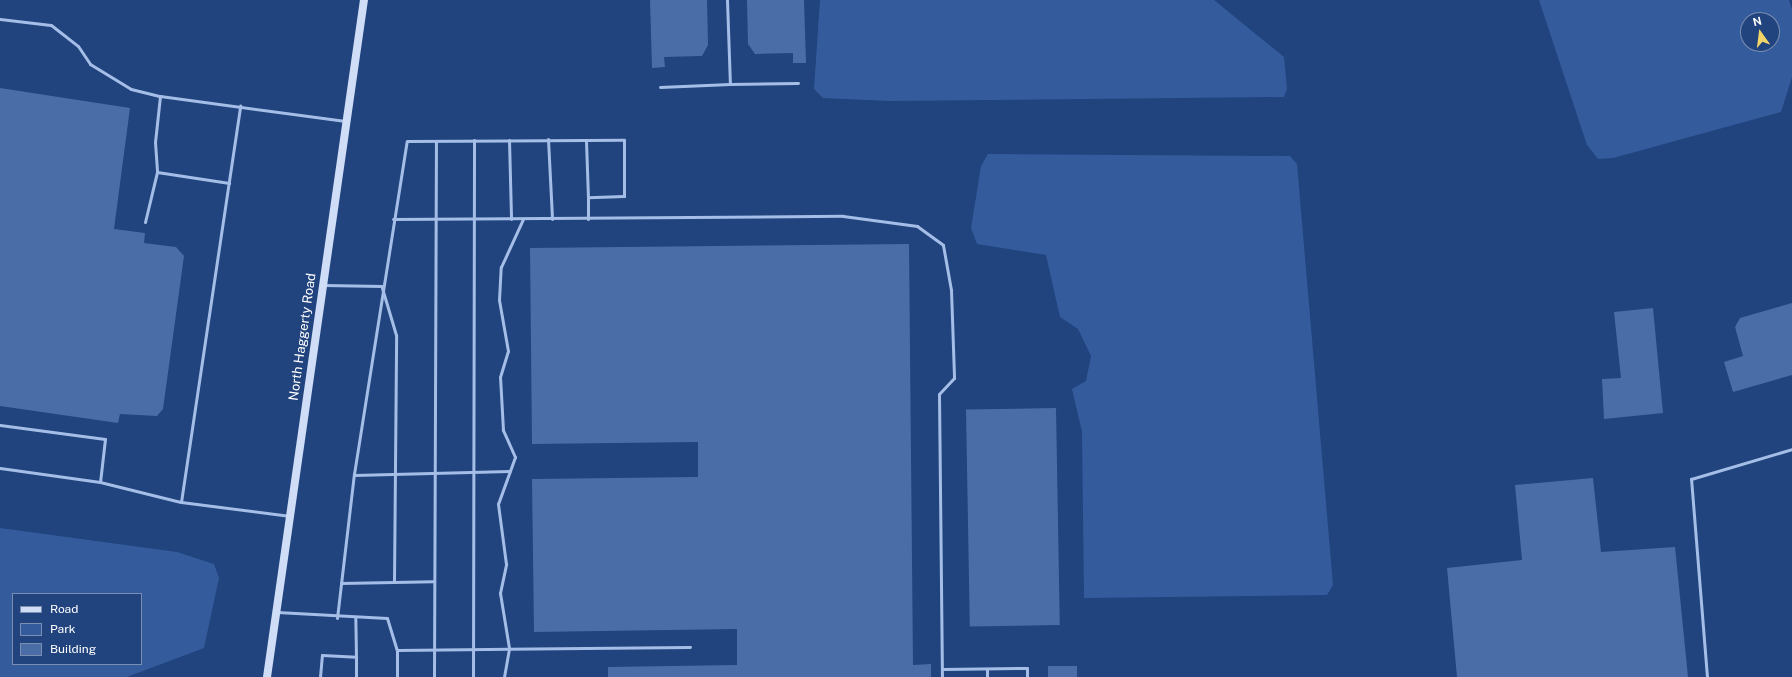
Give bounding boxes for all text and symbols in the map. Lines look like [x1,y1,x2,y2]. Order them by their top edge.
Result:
north arrow [1740,12,1780,52]
text: N [1752,14,1763,28]
street label: North Haggerty Road [286,272,320,402]
legend [12,593,142,665]
text: Road [50,602,78,616]
text: Park [50,622,76,636]
text: Building [50,642,96,656]

